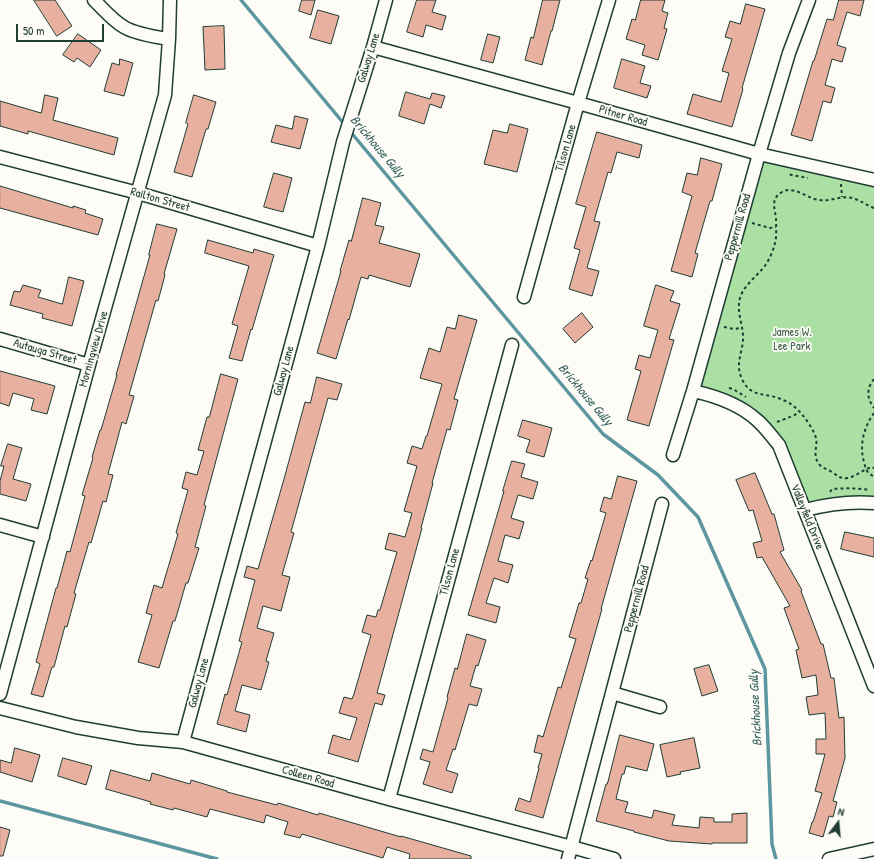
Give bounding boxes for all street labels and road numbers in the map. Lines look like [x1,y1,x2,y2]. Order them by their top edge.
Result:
street label: Galway Lane [355,31,383,85]
street label: Pitner Road [597,102,649,130]
street label: Tilson Lane [552,123,580,173]
street label: Railton Street [129,185,191,215]
street label: Peppermill Road [722,192,754,262]
street label: Morningview Drive [76,309,112,389]
street label: Autauga Street [12,336,78,368]
street label: Galway Lane [270,344,298,398]
street label: Valleyfield Drive [787,482,827,552]
street label: Tilson Lane [437,547,463,597]
street label: Peppermill Road [621,564,653,634]
street label: Galway Lane [185,656,213,710]
street label: Colleen Road [280,763,336,791]

